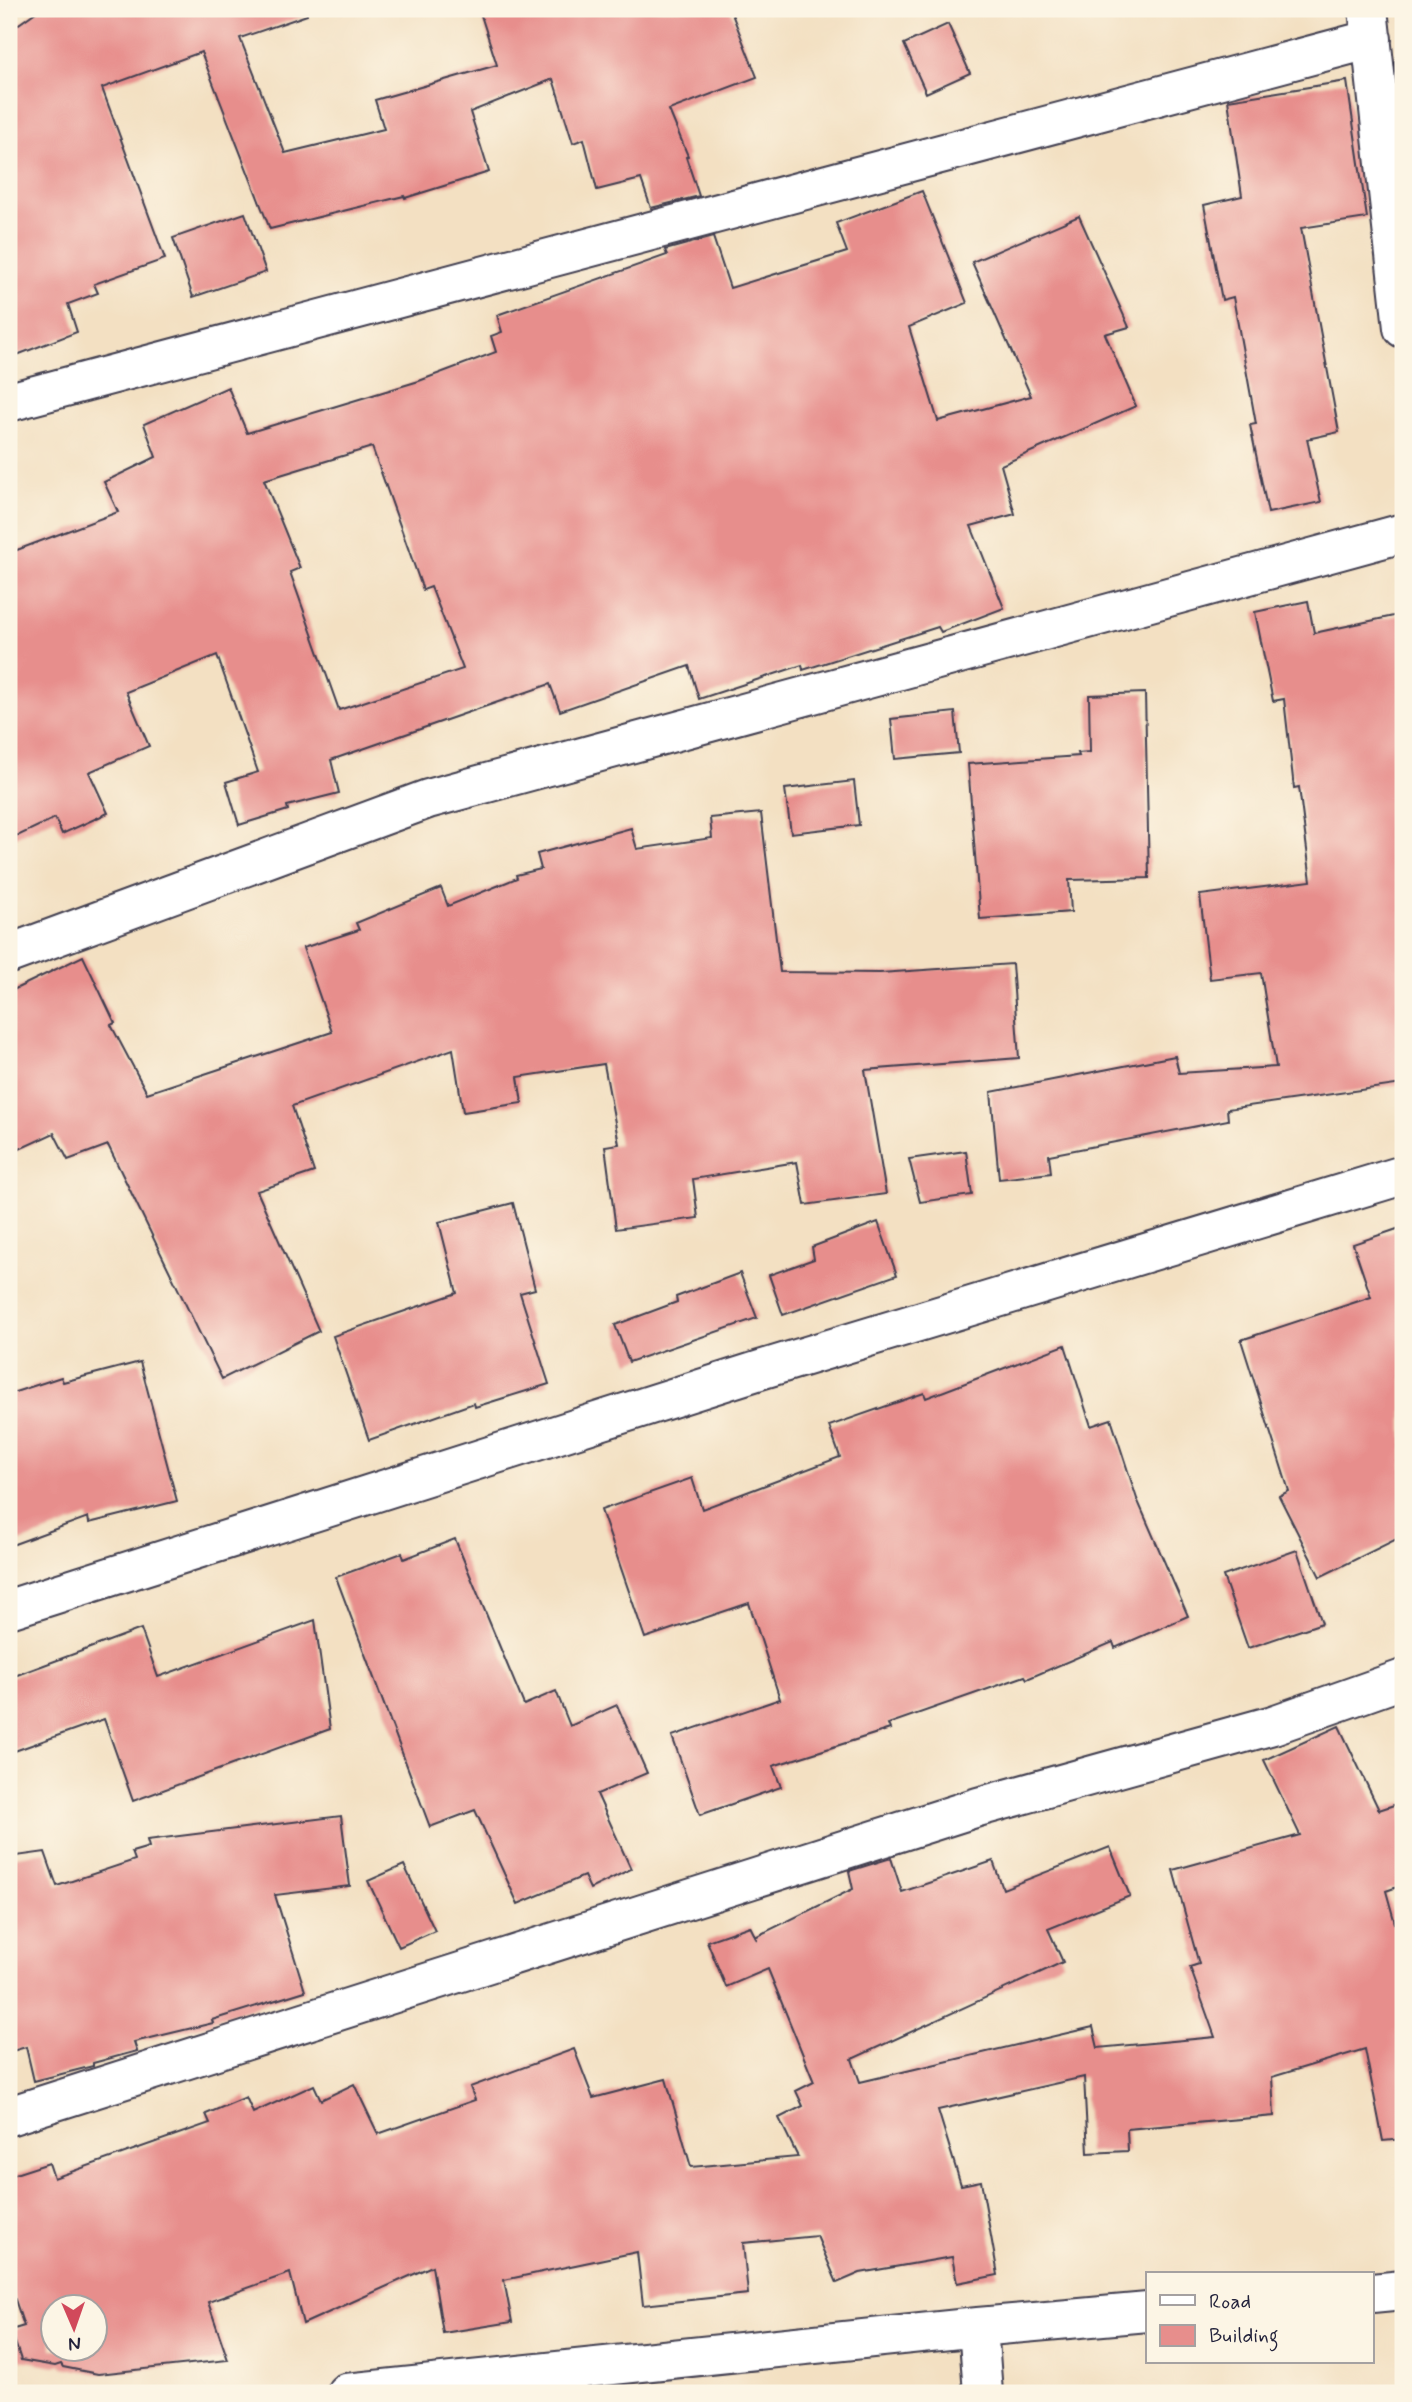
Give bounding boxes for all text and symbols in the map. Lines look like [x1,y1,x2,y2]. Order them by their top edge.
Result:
legend [1146,2272,1374,2364]
text: Road [1209,2288,1251,2316]
north arrow [38,2294,108,2364]
text: Building [1209,2322,1279,2352]
text: N [68,2331,81,2356]

